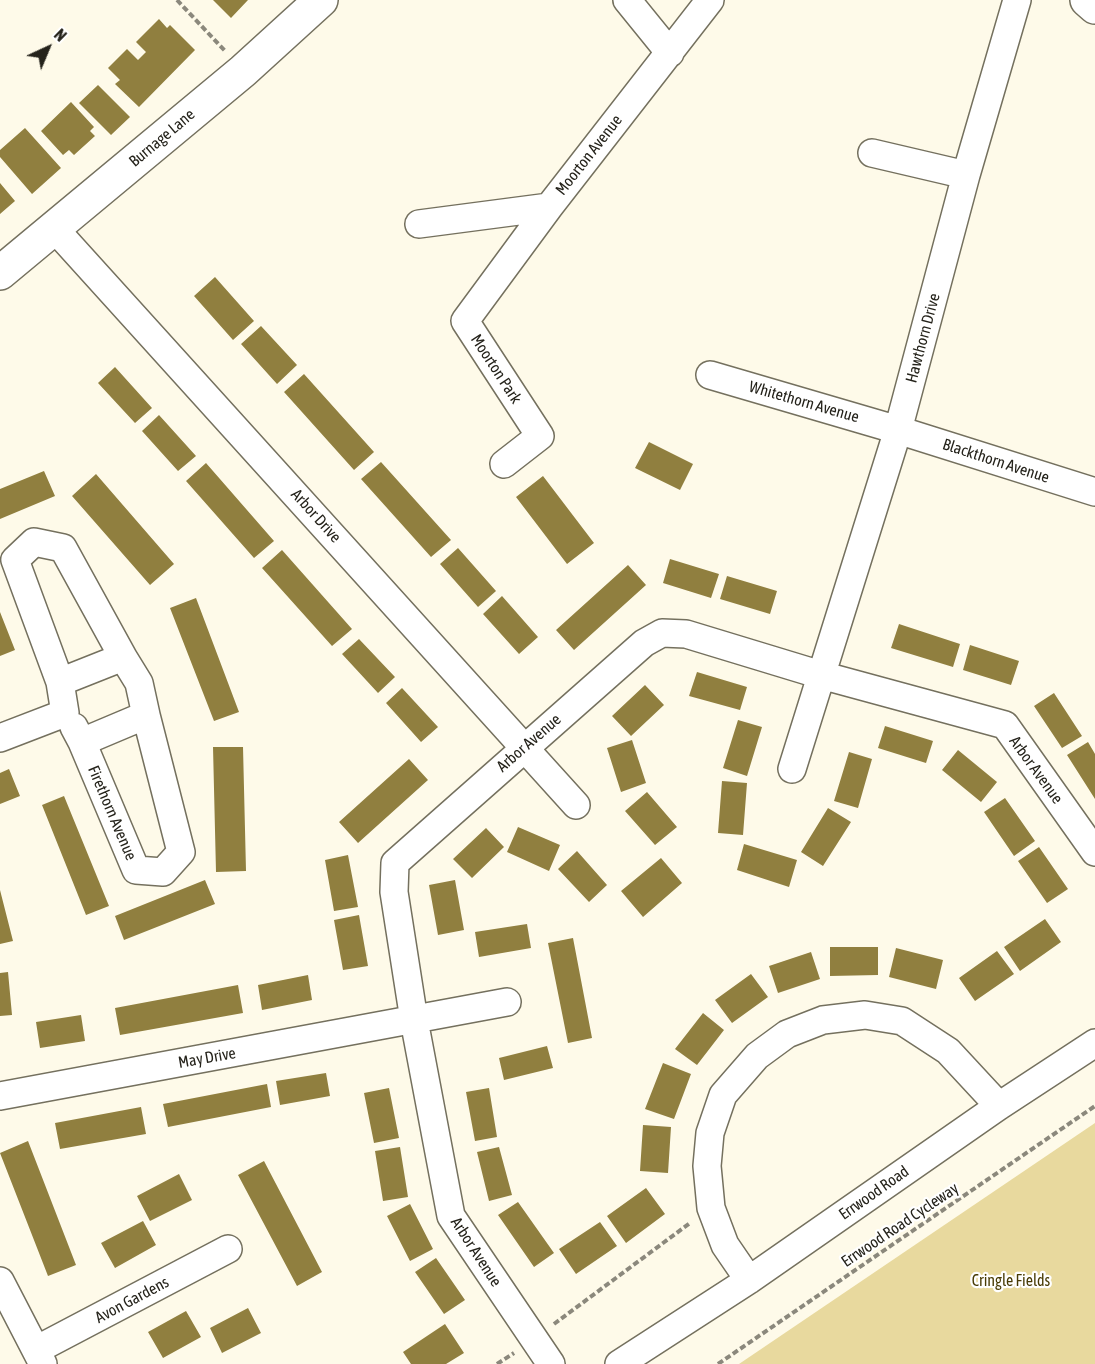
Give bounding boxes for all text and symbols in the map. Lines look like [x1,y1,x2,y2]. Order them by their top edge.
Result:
north arrow [18,18,78,78]
text: N [51,25,70,45]
street label: Burnage Lane [125,105,199,171]
street label: Moorton Avenue [552,111,626,199]
street label: Hawthorn Drive [902,291,944,385]
street label: Moorton Park [466,331,526,407]
street label: Whitethorn Avenue [747,377,861,427]
street label: Blackthorn Avenue [940,435,1052,487]
street label: Arbor Drive [287,485,345,547]
street label: Arbor Avenue [493,710,565,776]
street label: Arbor Avenue [1005,732,1067,808]
street label: Firethorn Avenue [83,763,141,863]
street label: May Drive [177,1044,237,1072]
street label: Errwood Road [835,1162,913,1224]
street label: Errwood Road Cycleway [838,1179,962,1271]
street label: Arbor Avenue [446,1214,506,1290]
park label: Cringle Fields [972,1271,1050,1291]
street label: Avon Gardens [92,1273,172,1327]

